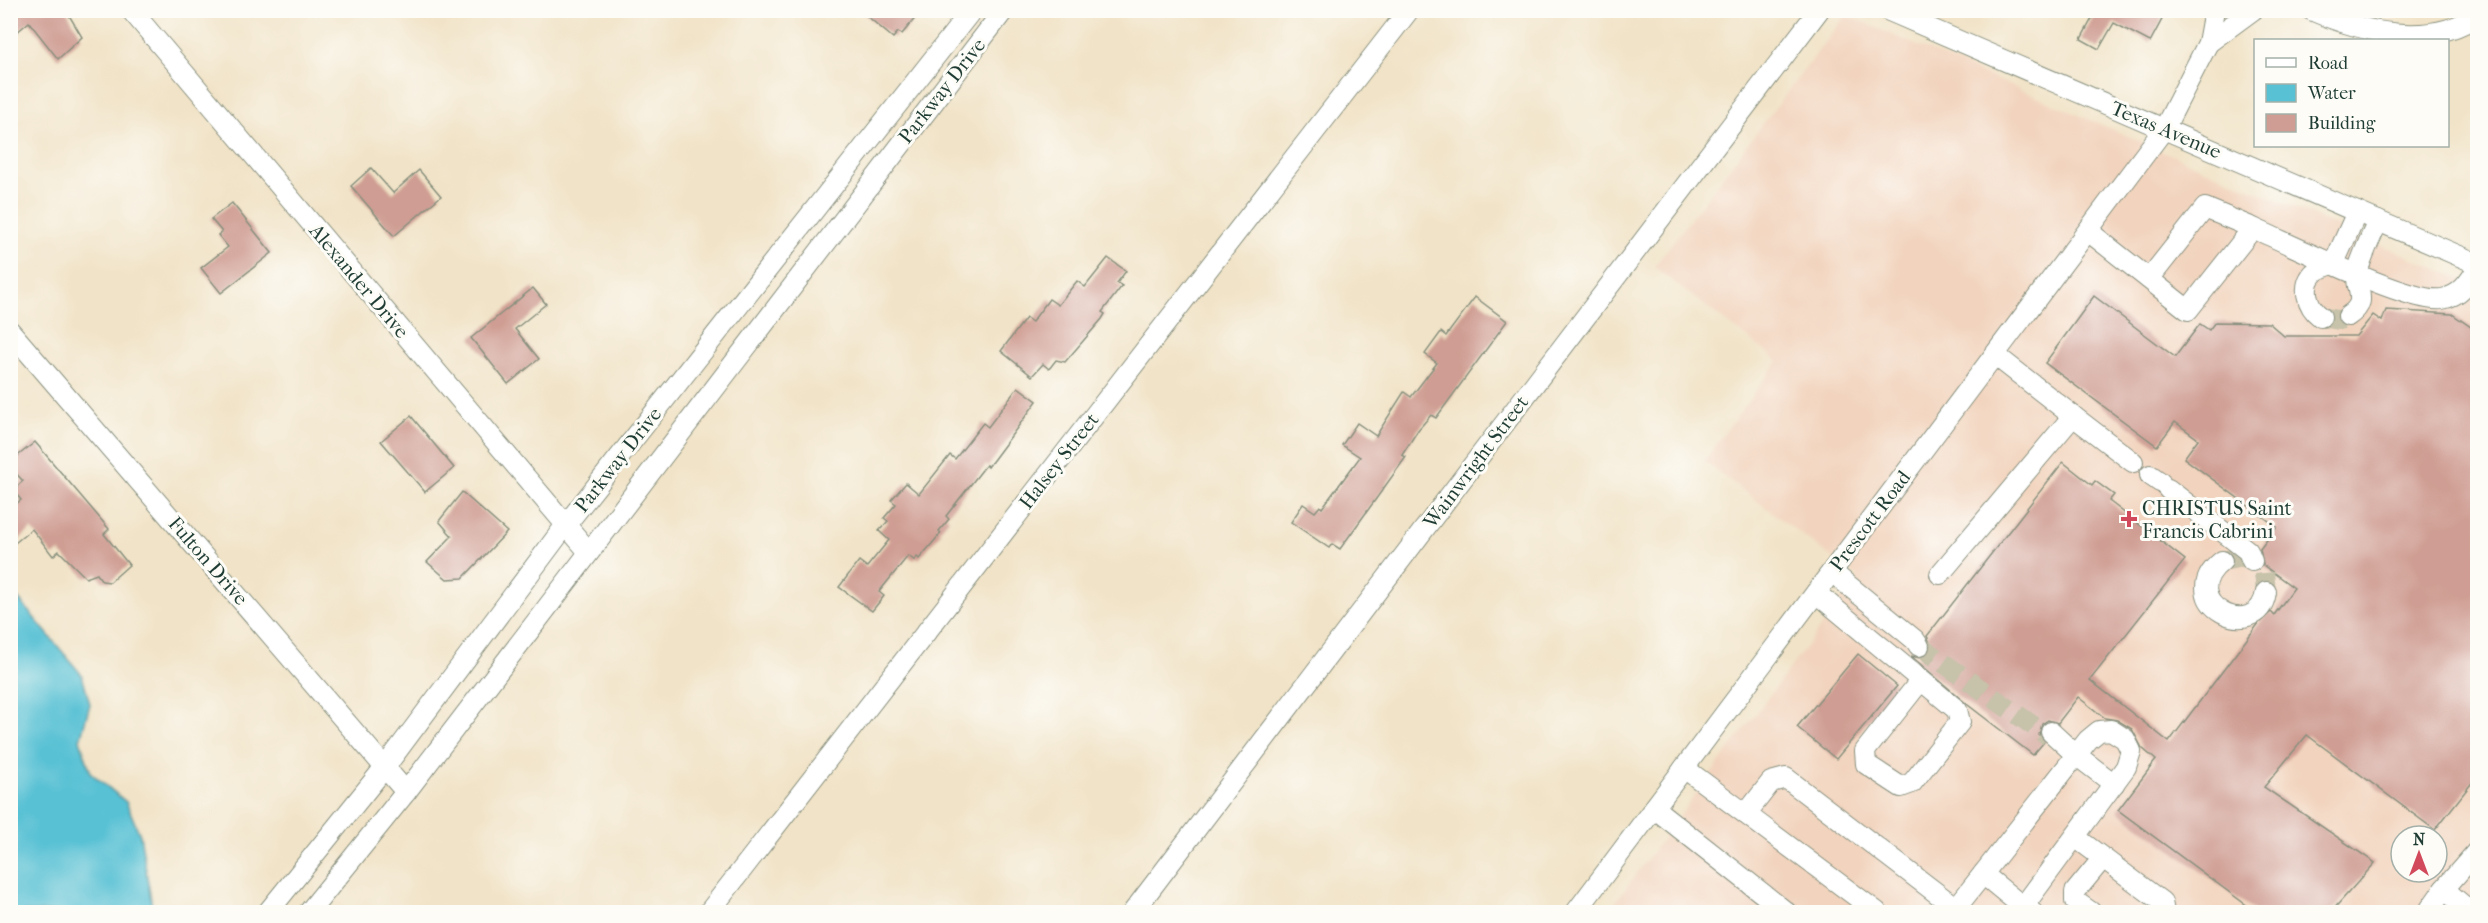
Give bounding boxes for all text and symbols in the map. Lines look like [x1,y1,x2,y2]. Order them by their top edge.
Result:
street label: Parkway Drive [894,34,990,148]
legend [2254,39,2449,147]
text: Road [2308,53,2348,74]
text: Water [2307,83,2356,104]
street label: Texas Avenue [2107,96,2225,164]
text: Building [2308,113,2376,134]
street label: Alexander Drive [304,219,413,343]
street label: Wainwright Street [1418,391,1533,534]
street label: Parkway Drive [570,403,666,517]
street label: Halsey Street [1014,408,1104,514]
street label: Prescott Road [1825,465,1916,576]
place label: CHRISTUS Saint Francis Cabrini [2142,497,2292,543]
marker: CHRISTUS Saint Francis Cabrini [2120,510,2138,528]
street label: Fulton Drive [163,512,253,610]
north arrow [2389,824,2449,884]
text: N [2413,830,2426,849]

